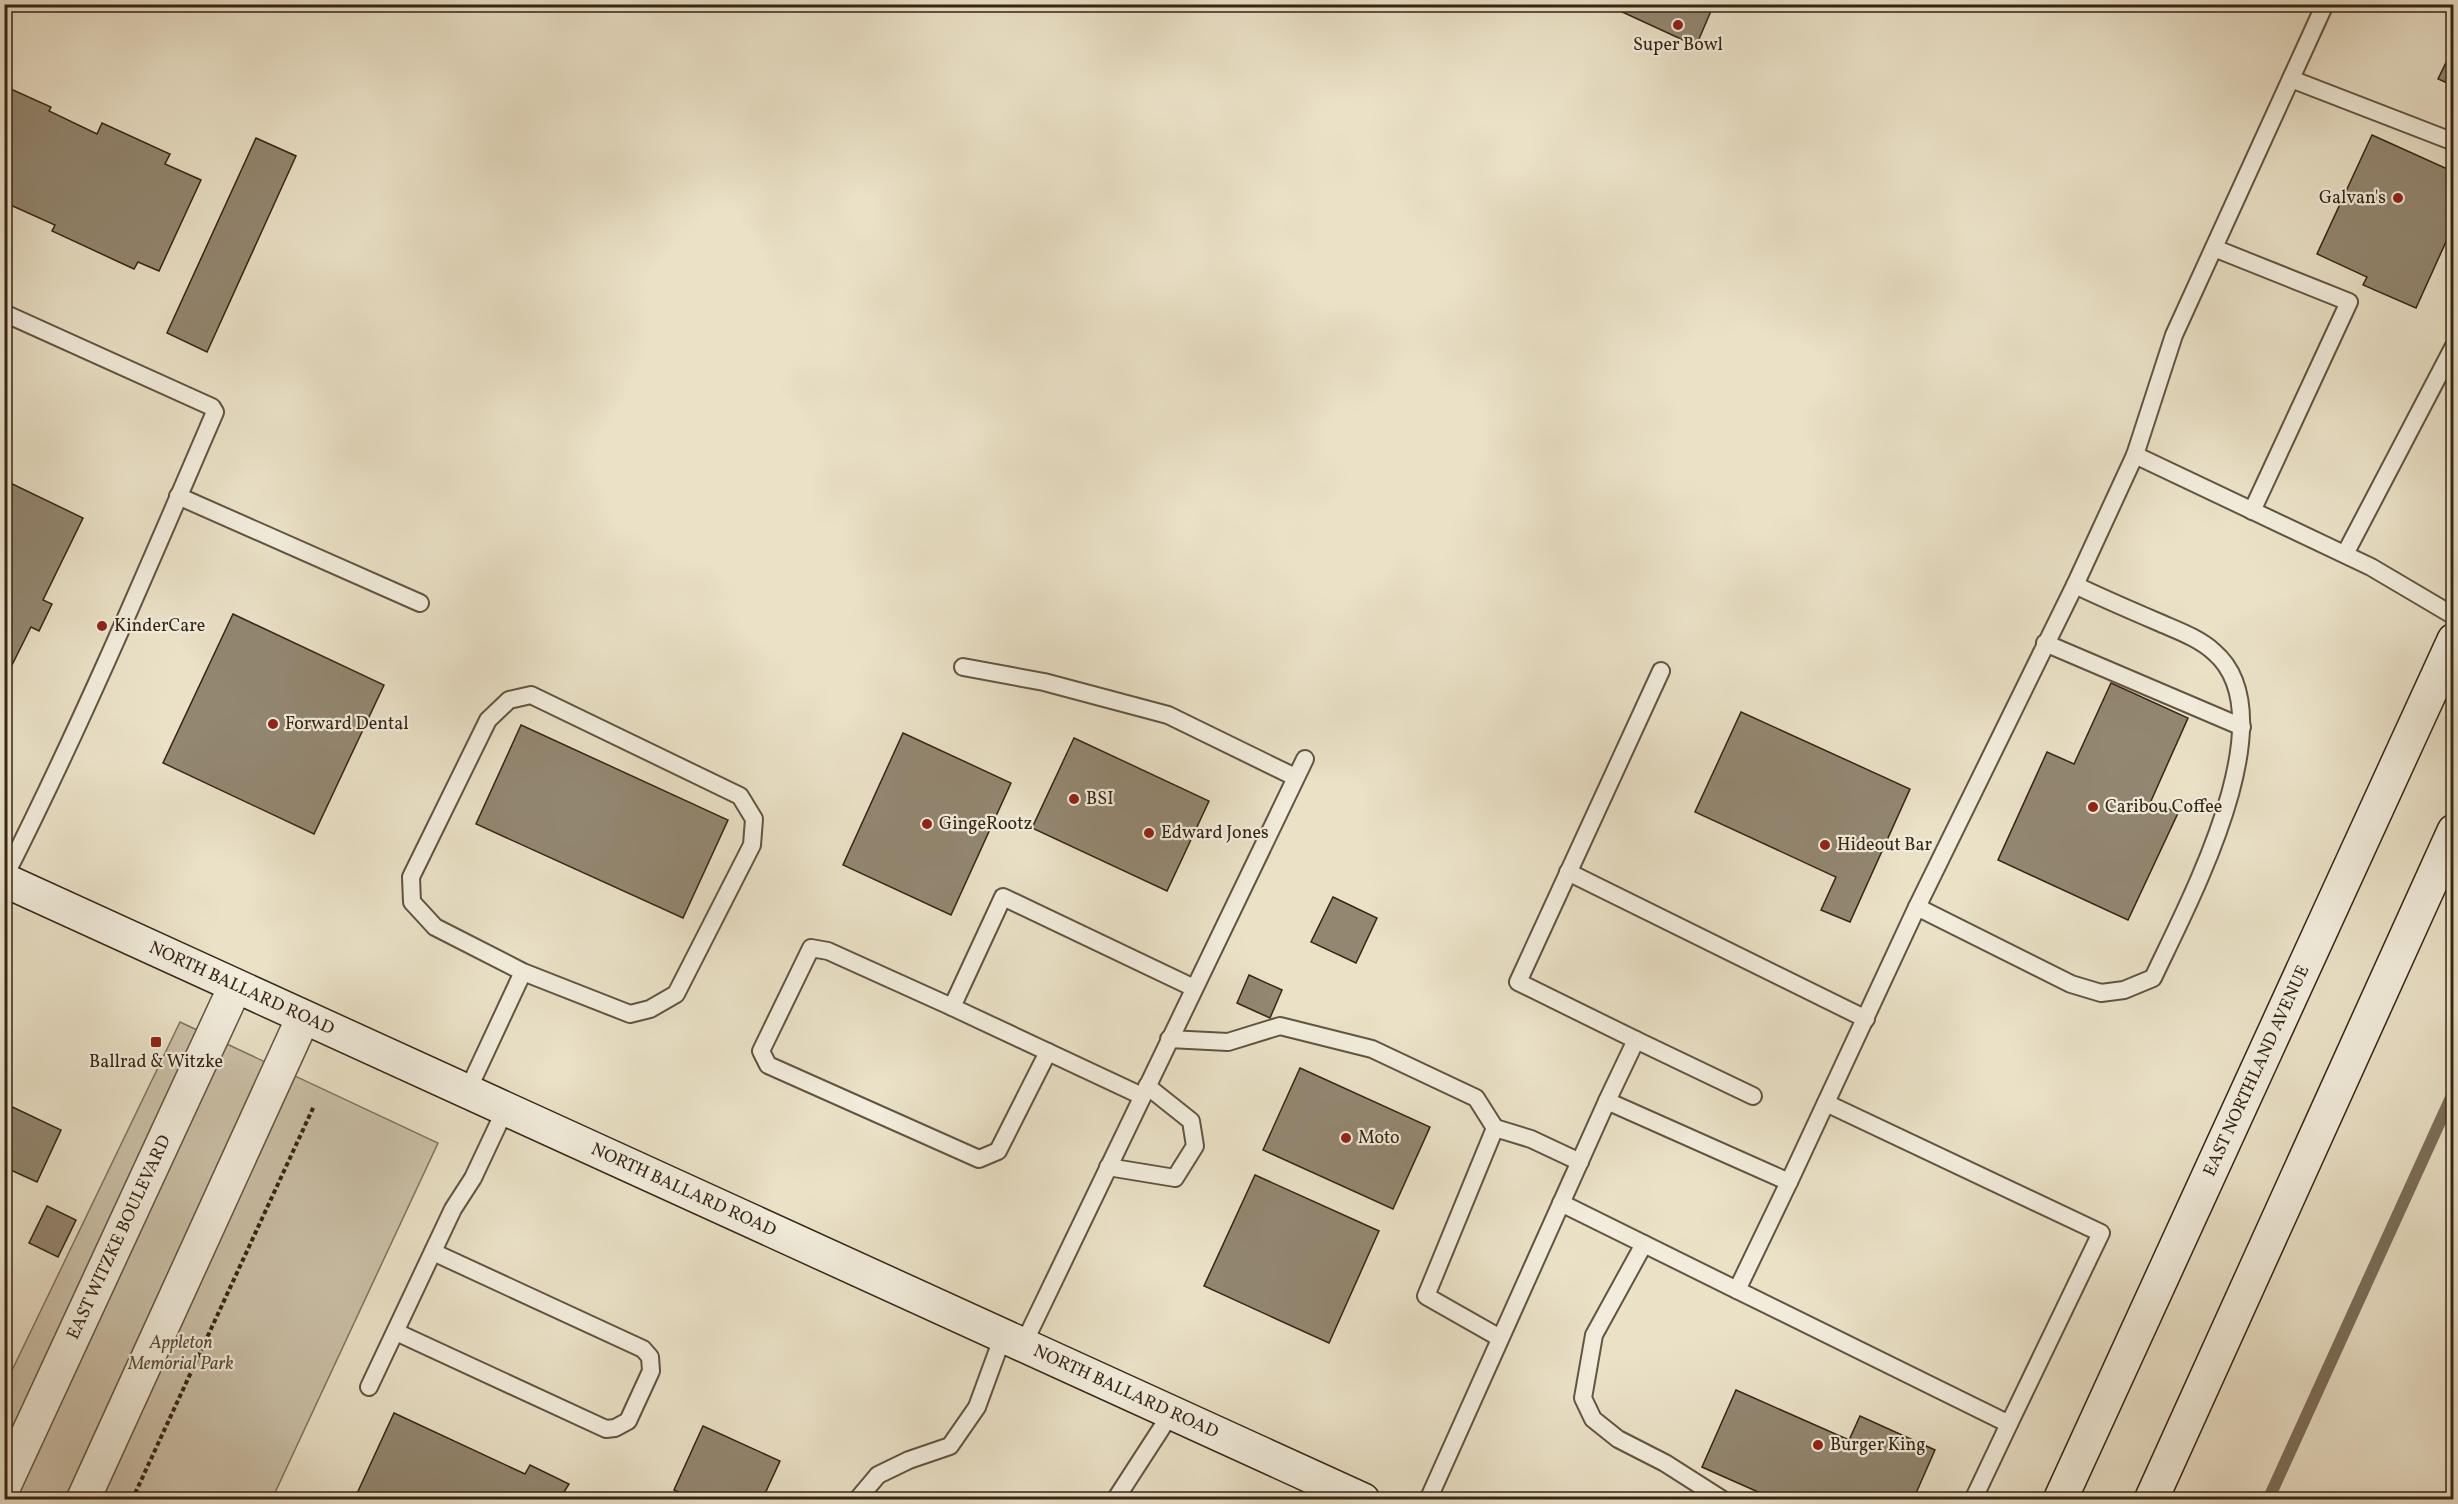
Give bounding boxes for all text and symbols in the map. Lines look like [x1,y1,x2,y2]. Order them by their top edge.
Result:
marker: Super Bowl [1671,18,1685,32]
place label: Super Bowl [1633,33,1723,58]
place label: Galvan's [2319,186,2386,211]
marker: Galvan's [2391,191,2405,205]
place label: KinderCare [114,614,205,639]
marker: KinderCare [95,619,109,633]
place label: Forward Dental [285,712,409,737]
marker: Forward Dental [266,717,280,731]
place label: BSI [1086,787,1114,812]
marker: BSI [1067,792,1081,806]
place label: Caribou Coffee [2105,795,2222,820]
marker: Caribou Coffee [2086,800,2100,814]
place label: GingeRootz [939,812,1033,837]
marker: GingeRootz [920,817,934,831]
place label: Edward Jones [1161,821,1269,846]
marker: Edward Jones [1142,826,1156,840]
place label: Hideout Bar [1837,833,1932,858]
marker: Hideout Bar [1818,838,1832,852]
street label: NORTH BALLARD ROAD [145,935,338,1041]
street label: EAST NORTHLAND AVENUE [2197,961,2316,1181]
marker: Ballrad & Witzke [149,1035,163,1049]
place label: Ballrad & Witzke [89,1050,223,1075]
place label: Moto [1358,1126,1400,1151]
street label: EAST WITZKE BOULEVARD [61,1131,177,1344]
marker: Moto [1339,1131,1353,1145]
street label: NORTH BALLARD ROAD [587,1137,780,1243]
park label: Appleton Memorial Park [127,1331,234,1377]
street label: NORTH BALLARD ROAD [1029,1339,1222,1445]
place label: Burger King [1830,1433,1925,1458]
marker: Burger King [1811,1438,1825,1452]

